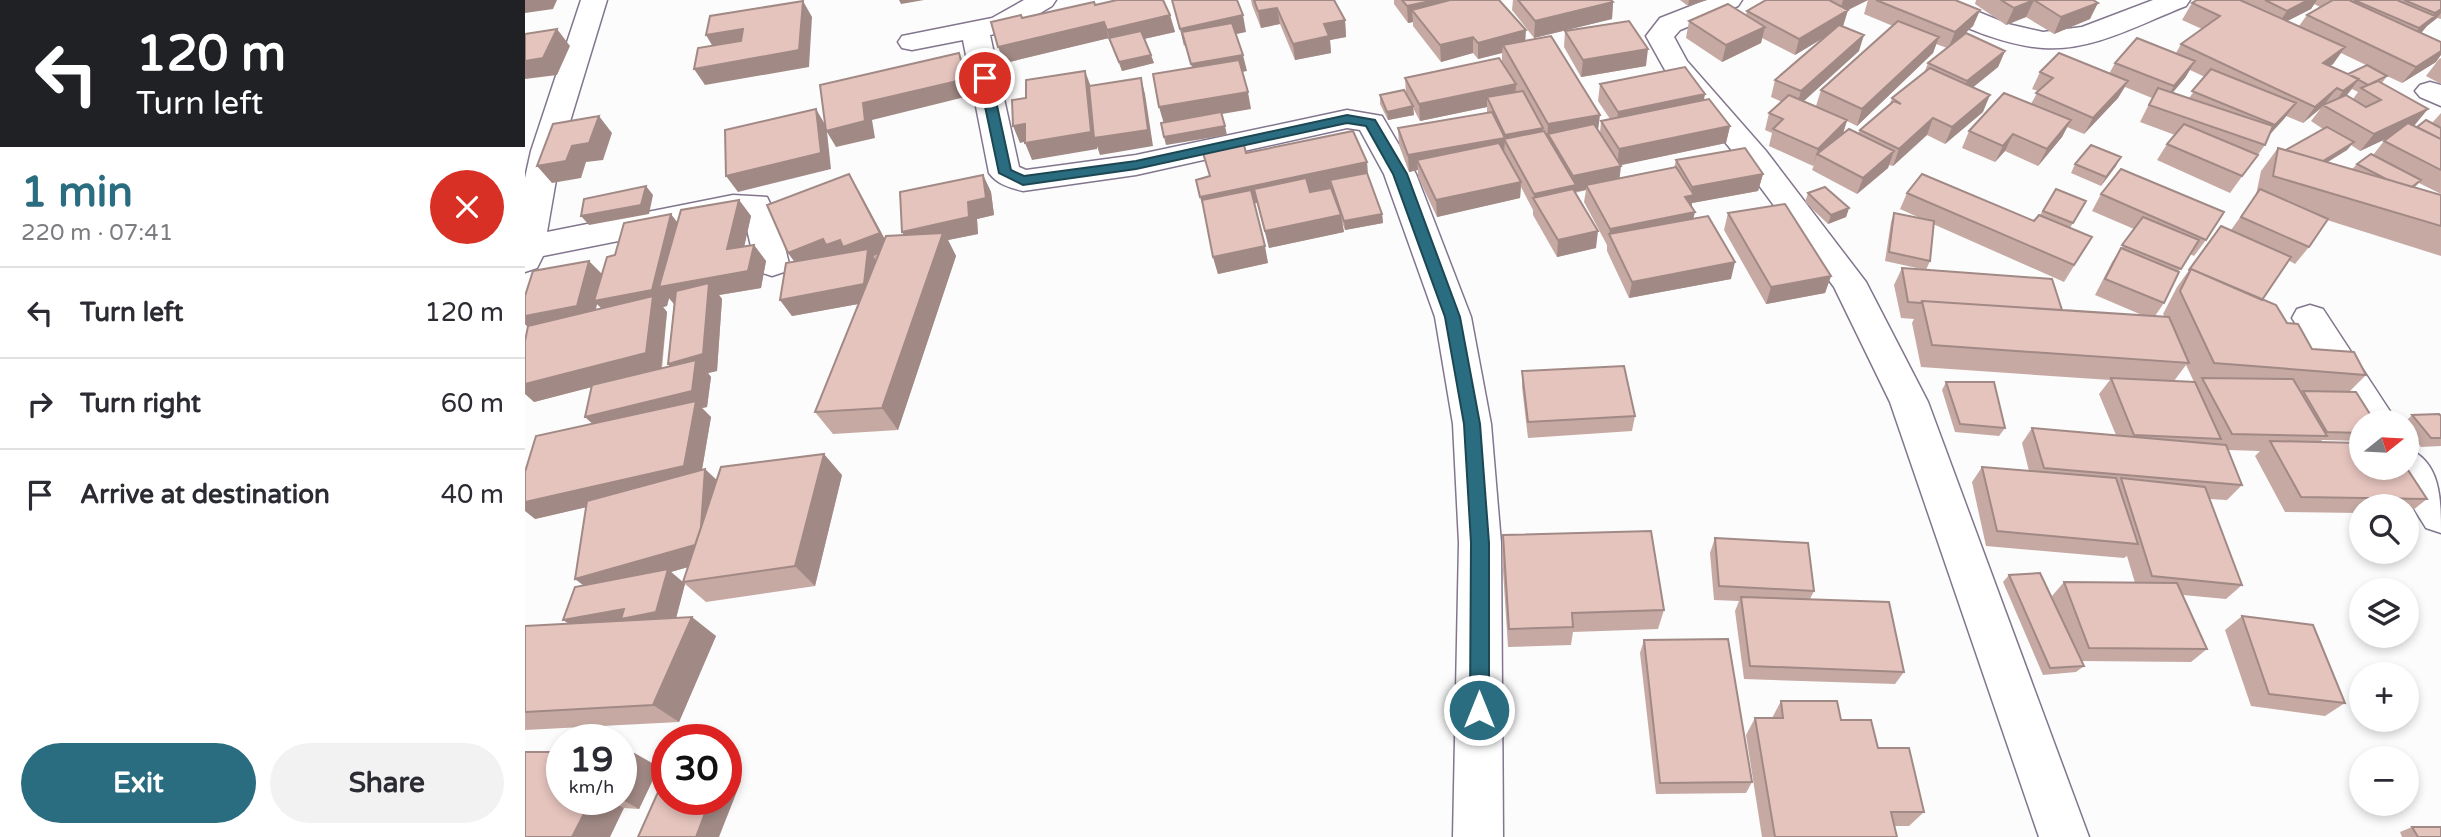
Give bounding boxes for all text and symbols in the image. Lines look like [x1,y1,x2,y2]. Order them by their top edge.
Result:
text: 120 m [136,25,286,84]
icon: left [21,28,112,119]
pin [955,48,1015,108]
icon: arrive [966,59,1004,97]
text: Turn left [136,85,263,123]
text: 1 min [21,167,133,218]
button: close [430,170,504,244]
text: 220 m · 07:41 [21,219,173,247]
icon: left [21,294,59,332]
text: Turn left [80,297,183,328]
text: 120 m [424,297,504,328]
icon: right [21,385,59,423]
text: Turn right [80,388,201,419]
text: 60 m [441,388,504,419]
north arrow [2349,410,2419,480]
map controls [2349,410,2419,816]
icon: arrive [21,476,59,514]
text: Arrive at destination [80,479,330,510]
text: 40 m [441,479,504,510]
button: search [2349,494,2419,564]
button: layers [2349,578,2419,648]
button: + [2349,662,2419,732]
position arrow [1442,673,1516,747]
speed limit sign: 30 [651,724,742,815]
text: 19 [570,739,613,781]
button: Exit [21,743,256,823]
button: Share [270,743,504,823]
button: − [2349,746,2419,816]
text: km/h [569,776,614,798]

